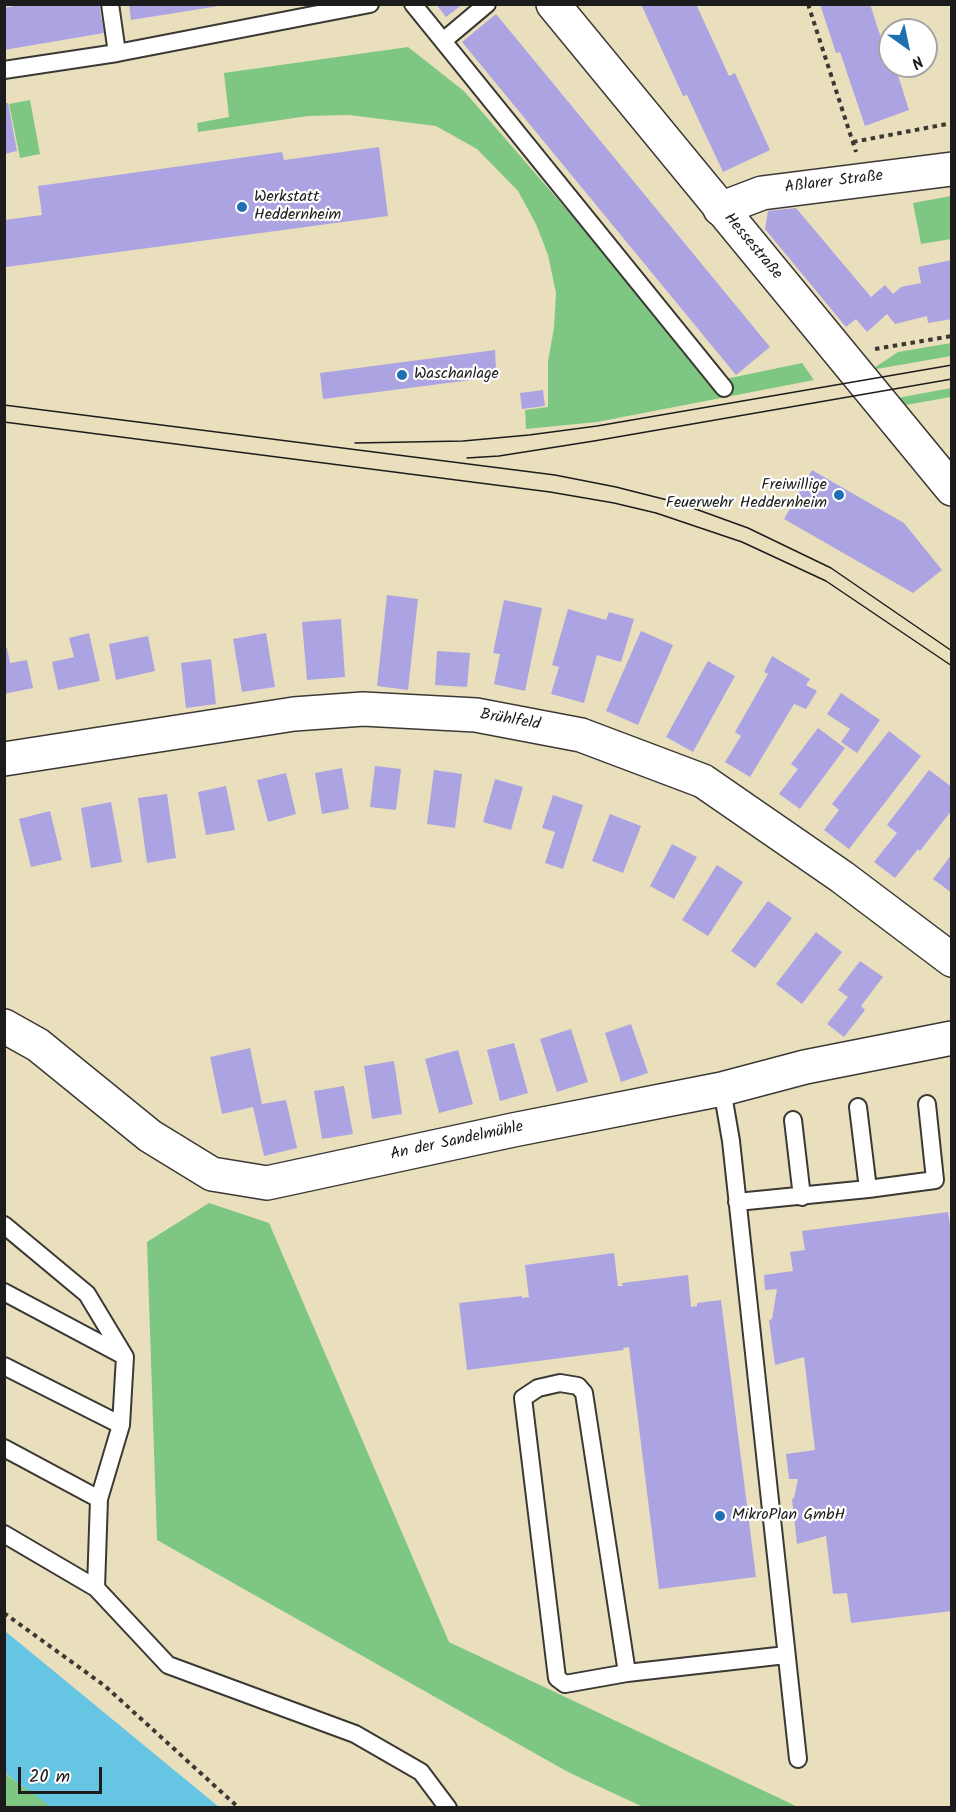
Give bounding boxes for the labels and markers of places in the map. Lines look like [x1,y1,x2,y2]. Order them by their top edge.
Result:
place label: Werkstatt Heddernheim [254,188,341,226]
marker: Werkstatt Heddernheim [235,200,249,214]
place label: Waschanlage [414,365,499,385]
marker: Waschanlage [395,368,409,382]
place label: Freiwillige Feuerwehr Heddernheim [666,476,827,514]
marker: Freiwillige Feuerwehr Heddernheim [832,488,846,502]
place label: MikroPlan GmbH [732,1506,845,1526]
marker: MikroPlan GmbH [713,1509,727,1523]

